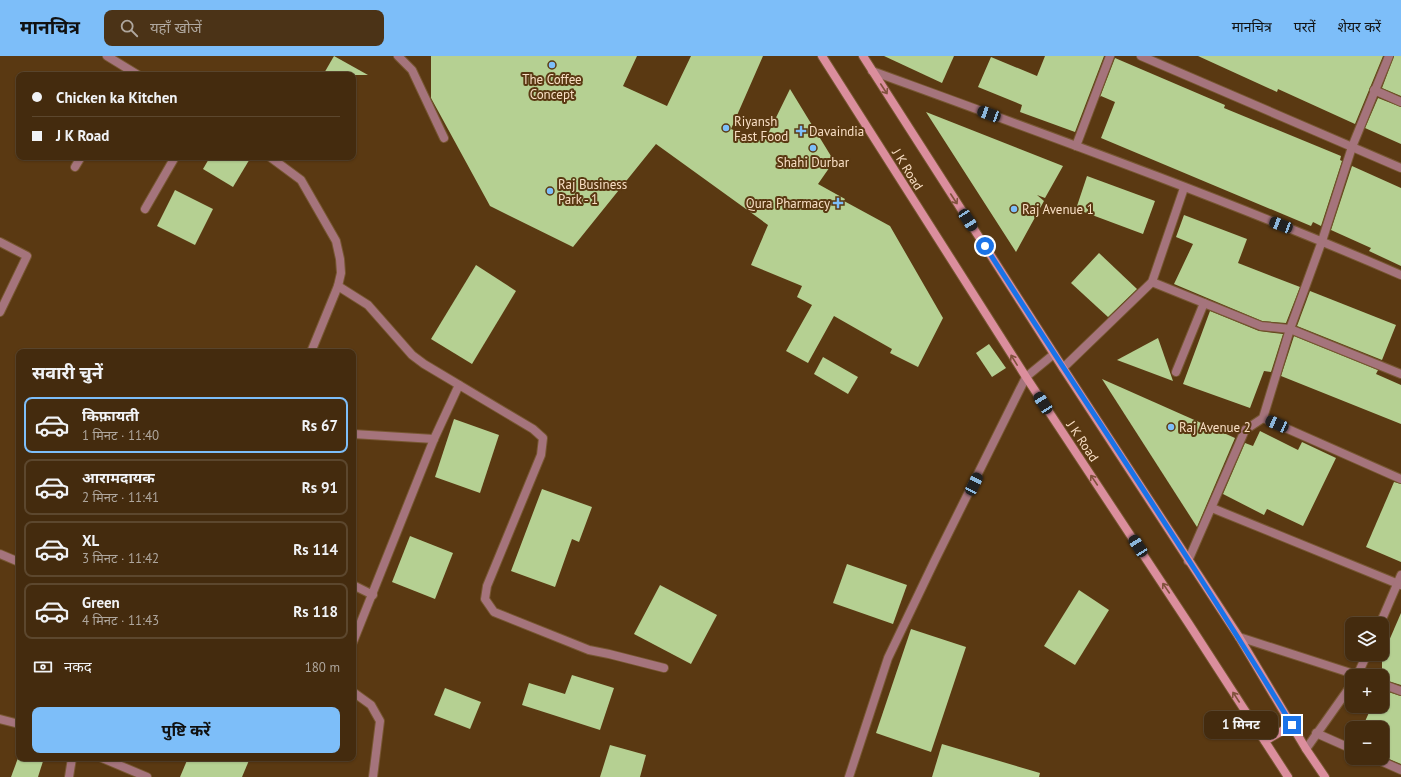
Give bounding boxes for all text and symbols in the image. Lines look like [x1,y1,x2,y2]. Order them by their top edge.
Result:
search box [104,10,384,46]
text: मानचित्र [20,15,80,39]
icon: search [118,17,140,39]
text: यहाँ खोजें [150,18,202,37]
text: मानचित्र [1232,18,1272,36]
text: परतें [1294,18,1315,36]
text: शेयर करें [1337,18,1381,36]
marker: The Coffee Concept [547,60,557,70]
place label: The Coffee Concept [522,71,582,103]
one-way arrow [880,83,888,94]
text: Chicken ka Kitchen [56,88,177,107]
car [976,104,1002,124]
place label: Riyansh Fast Food [734,113,788,145]
marker: Riyansh Fast Food [721,123,731,133]
place label: Davaindia [809,123,864,140]
text: J K Road [56,126,109,145]
marker: Davaindia [796,126,806,136]
marker: Shahi Durbar [808,143,818,153]
street label: J K Road [888,144,927,193]
place label: Shahi Durbar [777,154,850,171]
place label: Raj Business Park - 1 [558,176,627,208]
marker: Raj Business Park - 1 [545,186,555,196]
one-way arrow [950,193,958,204]
place label: Qura Pharmacy [746,195,830,212]
marker: Qura Pharmacy [833,198,843,208]
place label: Raj Avenue 1 [1022,201,1094,218]
marker: Raj Avenue 1 [1009,204,1019,214]
car [956,207,980,233]
car [1268,215,1294,235]
route start [976,237,994,255]
one-way arrow [1010,354,1018,366]
text: सवारी चुनें [32,361,103,384]
car [1031,390,1055,416]
text: किफ़ायती [82,406,139,425]
icon: car [34,407,70,443]
car [1264,414,1290,434]
text: Rs 67 [302,416,338,435]
street label: J K Road [1062,417,1102,465]
place label: Raj Avenue 2 [1179,419,1251,436]
marker: Raj Avenue 2 [1166,422,1176,432]
text: 1 मिनट · 11:40 [82,427,159,444]
text: आरामदायक [82,468,155,487]
icon: car [34,469,70,505]
car [963,471,985,497]
one-way arrow [1090,475,1098,486]
text: Rs 91 [302,478,338,497]
text: 2 मिनट · 11:41 [82,489,159,506]
icon: car [34,531,70,567]
text: XL [82,531,99,550]
car [1126,533,1150,559]
text: Rs 114 [293,540,338,559]
text: 3 मिनट · 11:42 [82,550,159,567]
one-way arrow [1161,582,1169,594]
icon: car [34,593,70,629]
text: Green [82,593,120,612]
text: Rs 118 [293,602,338,621]
text: 4 मिनट · 11:43 [82,612,159,629]
map controls [1345,617,1389,765]
button: layers [1345,617,1389,661]
icon: cash [32,656,54,678]
text: नकद [64,657,92,676]
text: 180 m [305,659,340,676]
button: + [1345,669,1389,713]
one-way arrow [1232,691,1240,703]
button: पुष्टि करें [32,707,340,753]
callout: 1 मिनट [1204,711,1278,739]
text: 1 मिनट [1222,716,1260,733]
route end [1283,716,1301,734]
button: − [1345,721,1389,765]

